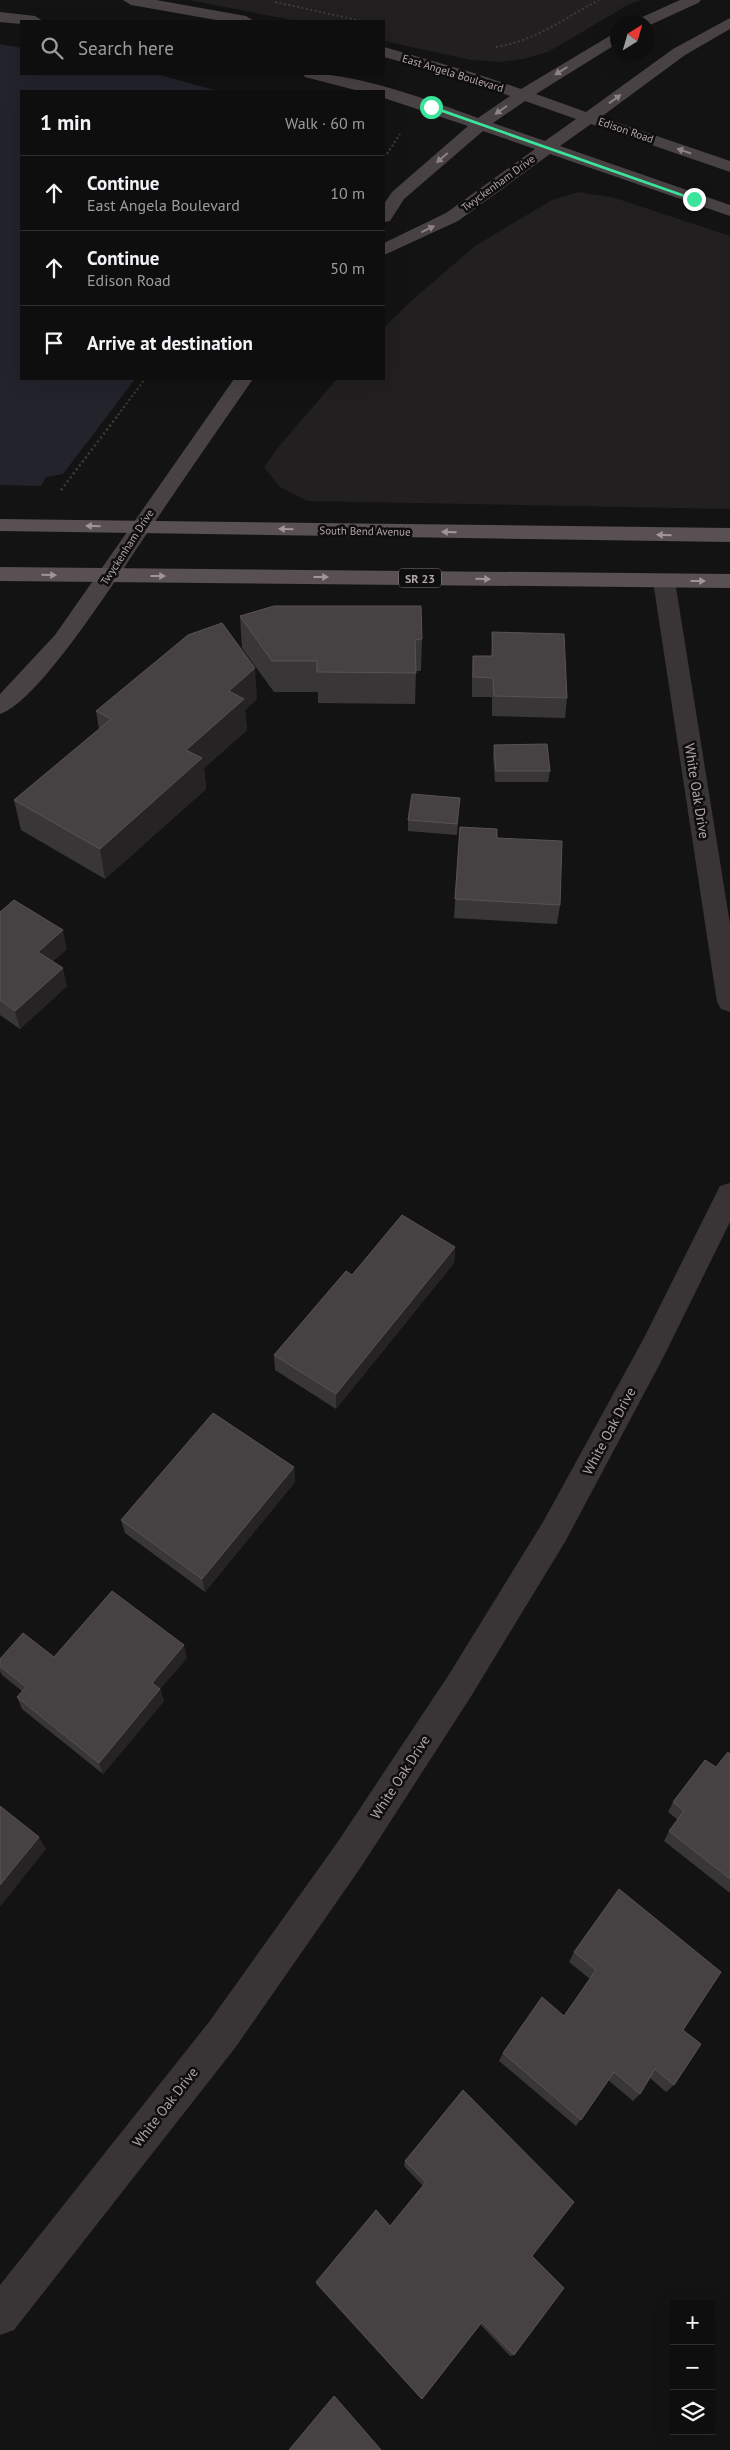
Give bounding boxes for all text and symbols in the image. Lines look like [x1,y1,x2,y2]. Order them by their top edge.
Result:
north arrow [610,15,655,60]
search box [20,20,385,75]
icon: search [38,34,66,62]
text: Search here [78,36,174,60]
street label: East Angela Boulevard [401,51,505,95]
one-way arrow [555,66,568,76]
one-way arrow [608,94,622,104]
route start [420,96,443,119]
one-way arrow [494,105,508,115]
text: 1 min [40,109,91,136]
text: Walk · 60 m [285,113,365,133]
street label: Edison Road [597,114,656,146]
one-way arrow [676,146,691,154]
street label: Twyckenham Drive [458,151,538,214]
one-way arrow [436,152,449,163]
text: Continue [87,171,159,195]
icon: ahead [40,179,68,207]
text: 10 m [330,183,365,203]
route end [683,188,706,211]
text: East Angela Boulevard [87,195,240,215]
one-way arrow [420,225,435,233]
text: Continue [87,246,159,270]
icon: ahead [40,254,68,282]
text: 50 m [330,258,365,278]
text: Edison Road [87,270,171,290]
icon: arrive [40,329,68,357]
text: Arrive at destination [87,331,253,355]
street label: Twyckenham Drive [97,506,157,588]
one-way arrow [85,522,101,530]
street label: South Bend Avenue [319,523,411,539]
one-way arrow [278,525,294,533]
one-way arrow [441,528,457,536]
one-way arrow [656,530,672,538]
road number: SR 23 [399,568,441,588]
one-way arrow [41,571,57,579]
one-way arrow [150,572,166,580]
one-way arrow [313,573,329,581]
one-way arrow [475,575,491,583]
one-way arrow [690,577,706,585]
street label: White Oak Drive [681,742,713,840]
street label: White Oak Drive [578,1384,640,1478]
street label: White Oak Drive [366,1732,434,1822]
street label: White Oak Drive [128,2063,202,2151]
map controls [670,2300,715,2435]
button: + [670,2300,715,2345]
button: − [670,2345,715,2390]
button: layers [670,2390,715,2435]

